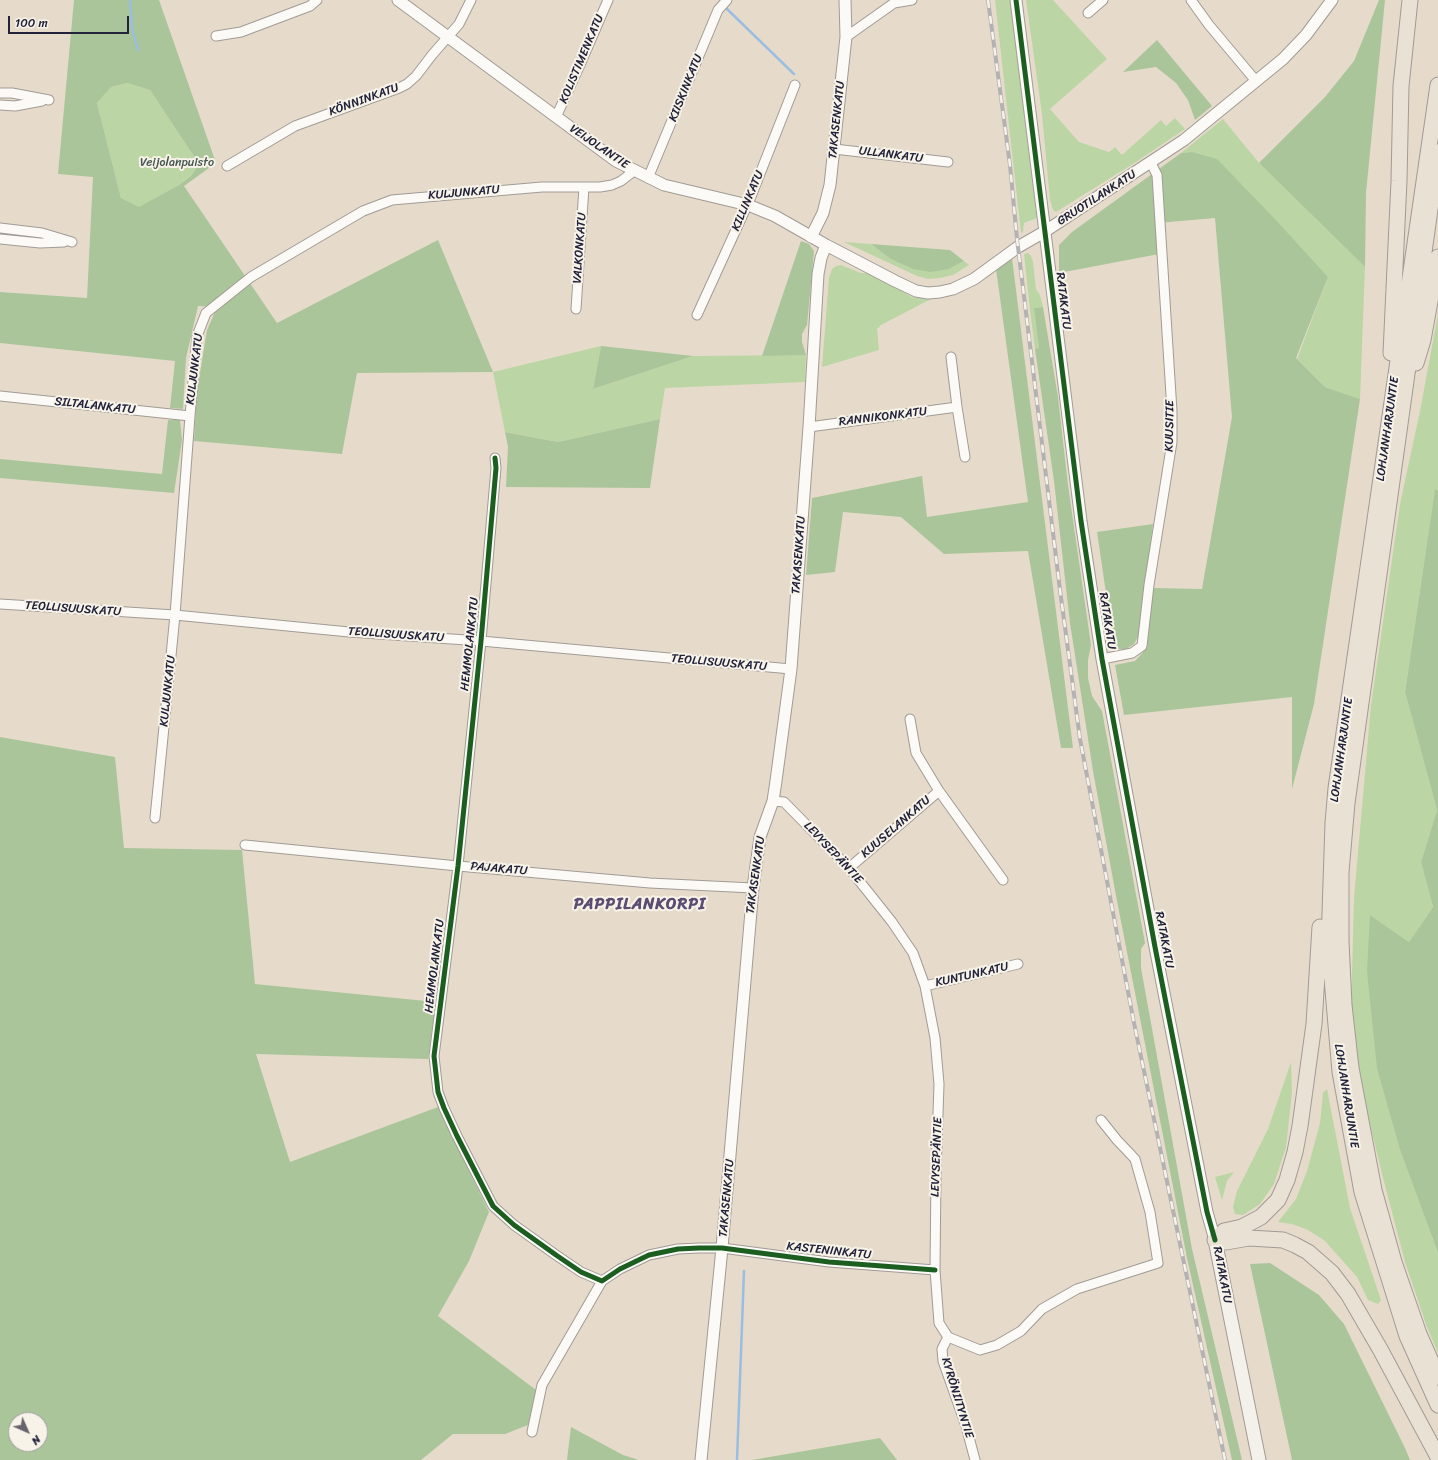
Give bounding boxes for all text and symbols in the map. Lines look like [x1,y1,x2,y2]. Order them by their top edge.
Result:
scale bar [10,8,131,34]
text: 100 m [15,12,48,34]
street label: KOLISTIMENKATU [557,12,607,106]
street label: KIISKINKATU [666,52,706,124]
street label: TAKASENKATU [826,80,848,160]
street label: KÖNNINKATU [327,81,401,119]
street label: VEIJOLANTIE [567,122,631,172]
street label: ULLANKATU [858,144,924,166]
park label: Veijolanpuisto [140,156,214,170]
street label: GRUOTILANKATU [1055,167,1139,229]
street label: KILLINKATU [729,169,767,233]
street label: KULJUNKATU [428,183,500,203]
street label: VALKONKATU [570,212,590,284]
street label: RATAKATU [1052,272,1074,330]
street label: KULJUNKATU [183,333,207,405]
street label: LOHJANHARJUNTIE [1374,376,1402,482]
street label: SILTALANKATU [54,395,136,417]
street label: KUUSITIE [1162,400,1178,452]
street label: RANNIKONKATU [838,404,928,430]
street label: TAKASENKATU [789,515,809,595]
street label: RATAKATU [1095,591,1119,651]
street label: HEMMOLANKATU [458,596,482,692]
street label: TEOLLISUUSKATU [24,598,122,620]
street label: TEOLLISUUSKATU [347,624,445,646]
street label: TEOLLISUUSKATU [670,652,768,674]
street label: KULJUNKATU [157,655,179,727]
street label: LOHJANHARJUNTIE [1328,697,1356,803]
street label: KUUSELANKATU [858,793,934,861]
street label: LEVYSEPÄNTIE [801,819,865,887]
street label: TAKASENKATU [743,835,769,915]
street label: PAJAKATU [470,859,528,879]
district label: PAPPILANKORPI [576,895,704,915]
street label: RATAKATU [1151,910,1177,970]
street label: HEMMOLANKATU [422,918,448,1014]
street label: KUNTUNKATU [934,960,1010,990]
street label: LOHJANHARJUNTIE [1331,1043,1361,1149]
street label: LEVYSEPÄNTIE [928,1117,946,1197]
street label: TAKASENKATU [716,1158,738,1238]
street label: KASTENINKATU [786,1239,872,1263]
street label: RATAKATU [1209,1245,1235,1305]
street label: KYRÖNIITYNTIE [938,1356,976,1440]
north arrow [8,1412,48,1452]
text: N [27,1431,46,1450]

